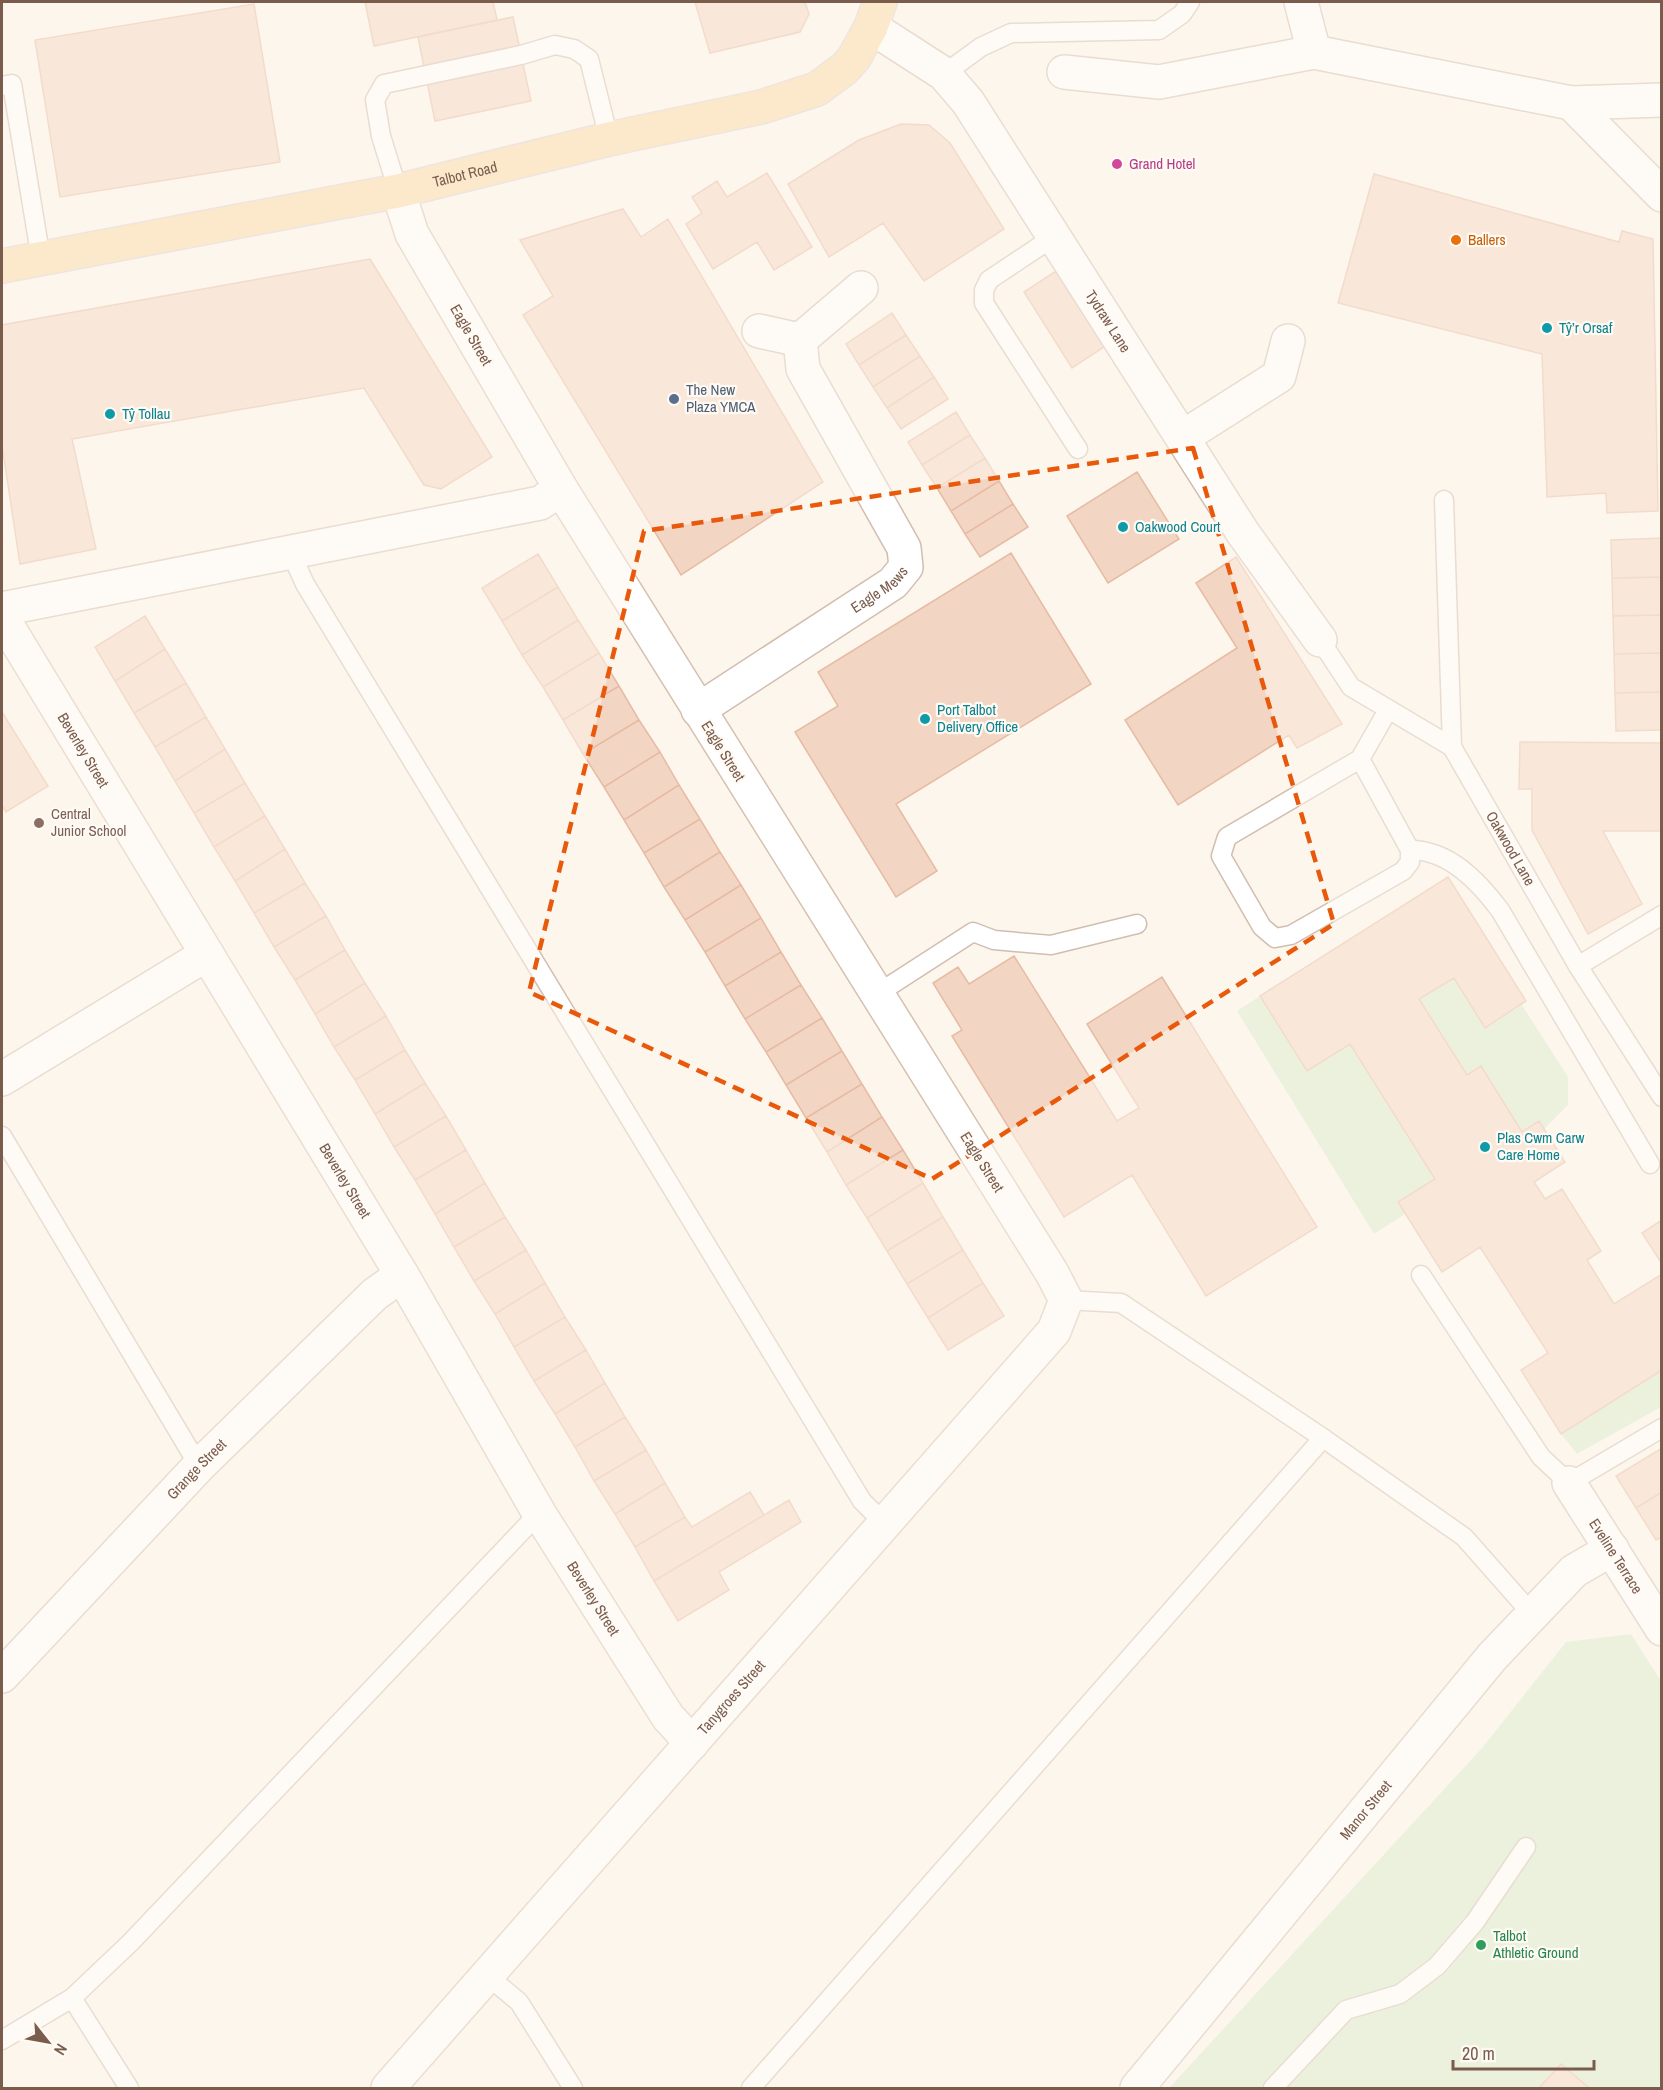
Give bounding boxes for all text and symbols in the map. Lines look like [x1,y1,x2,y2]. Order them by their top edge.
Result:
place label: Grand Hotel [1129,153,1195,174]
street label: Talbot Road [430,156,499,192]
marker: Grand Hotel [1110,157,1124,171]
place label: Ballers [1468,229,1506,250]
marker: Ballers [1449,233,1463,247]
street label: Tydraw Lane [1081,286,1136,357]
street label: Eagle Street [445,300,498,370]
place label: Tŷ’r Orsaf [1559,317,1613,338]
marker: Tŷ’r Orsaf [1540,321,1554,335]
place label: The New Plaza YMCA [686,379,756,417]
marker: The New Plaza YMCA [667,392,681,406]
place label: Tŷ Tollau [122,403,170,424]
marker: Tŷ Tollau [103,407,117,421]
place label: Oakwood Court [1135,516,1221,537]
marker: Oakwood Court [1116,520,1130,534]
street label: Eagle Mews [847,561,913,618]
place label: Port Talbot Delivery Office [937,699,1018,737]
street label: Beverley Street [53,709,115,792]
marker: Port Talbot Delivery Office [918,712,932,726]
street label: Eagle Street [697,716,751,785]
place label: Central Junior School [51,803,126,841]
street label: Oakwood Lane [1481,807,1541,890]
marker: Central Junior School [32,816,46,830]
street label: Eagle Street [956,1127,1010,1196]
place label: Plas Cwm Carw Care Home [1497,1127,1585,1165]
street label: Beverley Street [314,1139,376,1223]
marker: Plas Cwm Carw Care Home [1478,1140,1492,1154]
street label: Grange Street [162,1433,231,1504]
street label: Eveline Terrace [1584,1514,1648,1598]
street label: Beverley Street [562,1557,625,1640]
street label: Tanygroes Street [692,1655,770,1739]
street label: Manor Street [1335,1775,1397,1844]
place label: Talbot Athletic Ground [1492,1925,1578,1963]
marker: Talbot Athletic Ground [1474,1938,1488,1952]
north arrow [18,2012,78,2072]
scale bar [1453,2033,1594,2071]
text: N [49,2040,73,2059]
text: 20 m [1462,2041,1495,2066]

